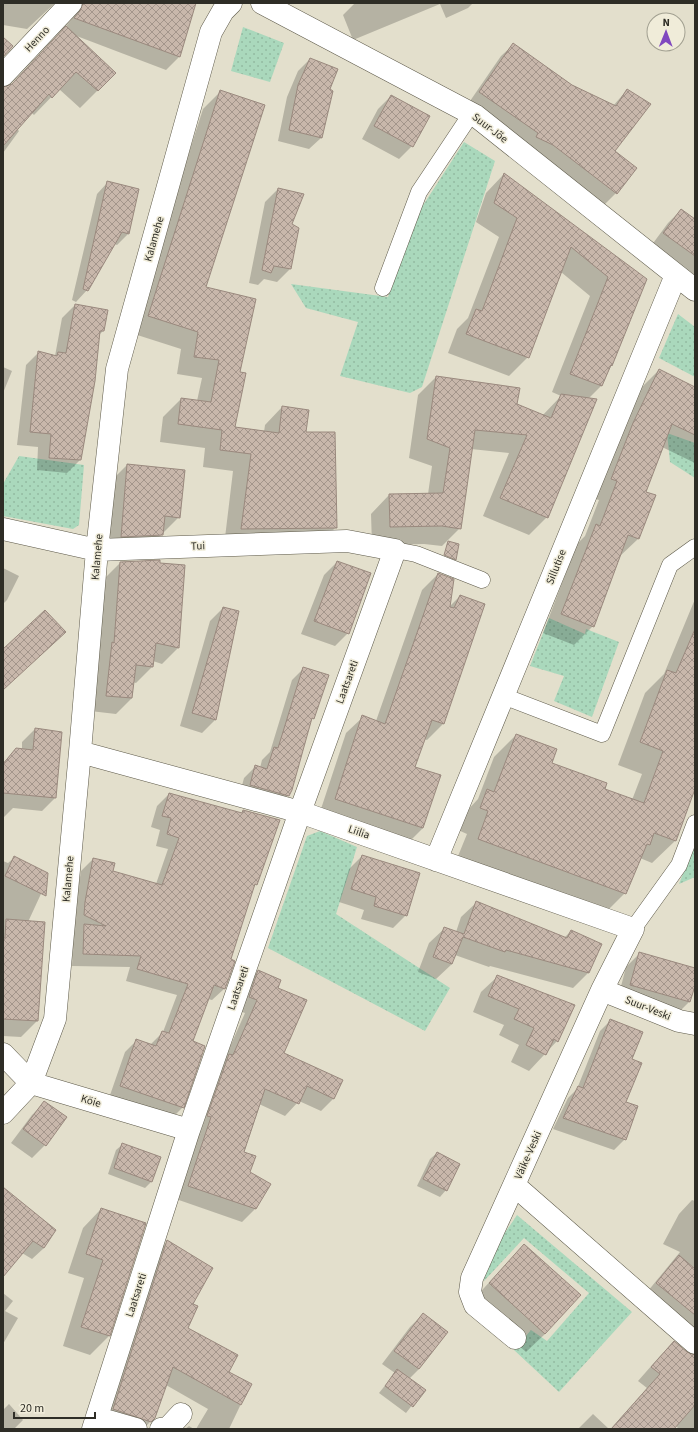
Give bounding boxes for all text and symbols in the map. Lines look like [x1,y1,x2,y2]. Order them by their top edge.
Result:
north arrow [646,12,686,52]
text: N [662,15,670,30]
street label: Henno [21,23,53,55]
street label: Suur-Jõe [469,110,511,147]
street label: Kalamehe [140,214,168,263]
street label: Kalamehe [88,533,107,581]
street label: Tui [191,538,205,554]
street label: Sillutise [542,547,570,587]
street label: Laatsareti [332,658,362,706]
street label: Liilia [346,821,372,843]
street label: Kalamehe [59,855,78,903]
street label: Laatsareti [223,964,253,1012]
street label: Suur-Veski [623,992,673,1024]
street label: Köie [79,1091,103,1111]
street label: Väike-Veski [511,1128,545,1182]
street label: Laatsareti [122,1271,150,1319]
scale bar [14,1394,95,1420]
text: 20 m [20,1400,44,1417]

